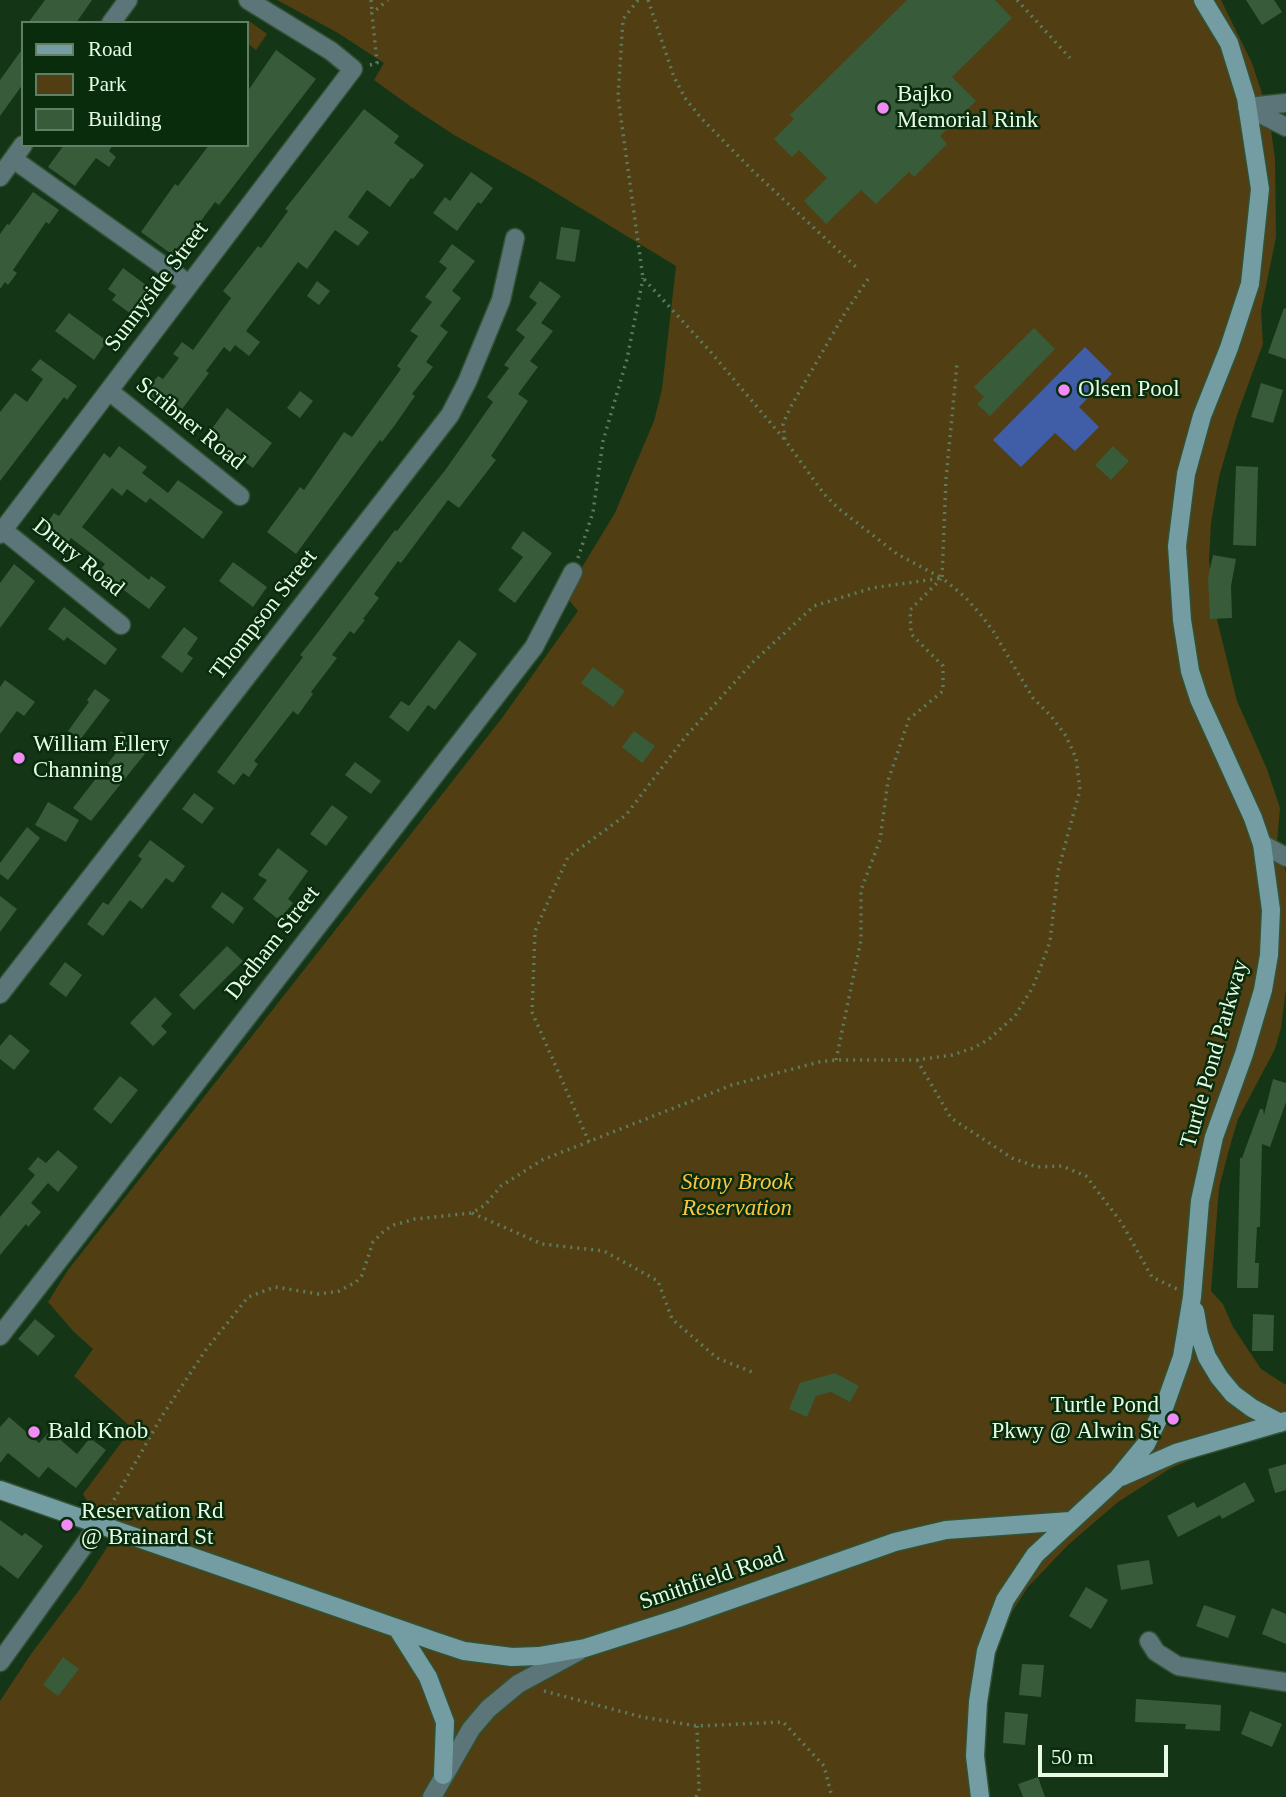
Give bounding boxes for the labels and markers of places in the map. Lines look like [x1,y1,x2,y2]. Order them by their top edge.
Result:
place label: Bajko Memorial Rink [897,81,1038,135]
marker: Bajko Memorial Rink [875,100,891,116]
place label: Olsen Pool [1078,376,1180,404]
marker: Olsen Pool [1056,382,1072,398]
place label: William Ellery Channing [33,731,169,785]
marker: William Ellery Channing [11,750,27,766]
place label: Turtle Pond Pkwy @ Alwin St [991,1392,1159,1446]
marker: Turtle Pond Pkwy @ Alwin St [1165,1411,1181,1427]
place label: Bald Knob [48,1418,148,1446]
marker: Bald Knob [26,1424,42,1440]
place label: Reservation Rd @ Brainard St [81,1498,223,1552]
marker: Reservation Rd @ Brainard St [59,1517,75,1533]

